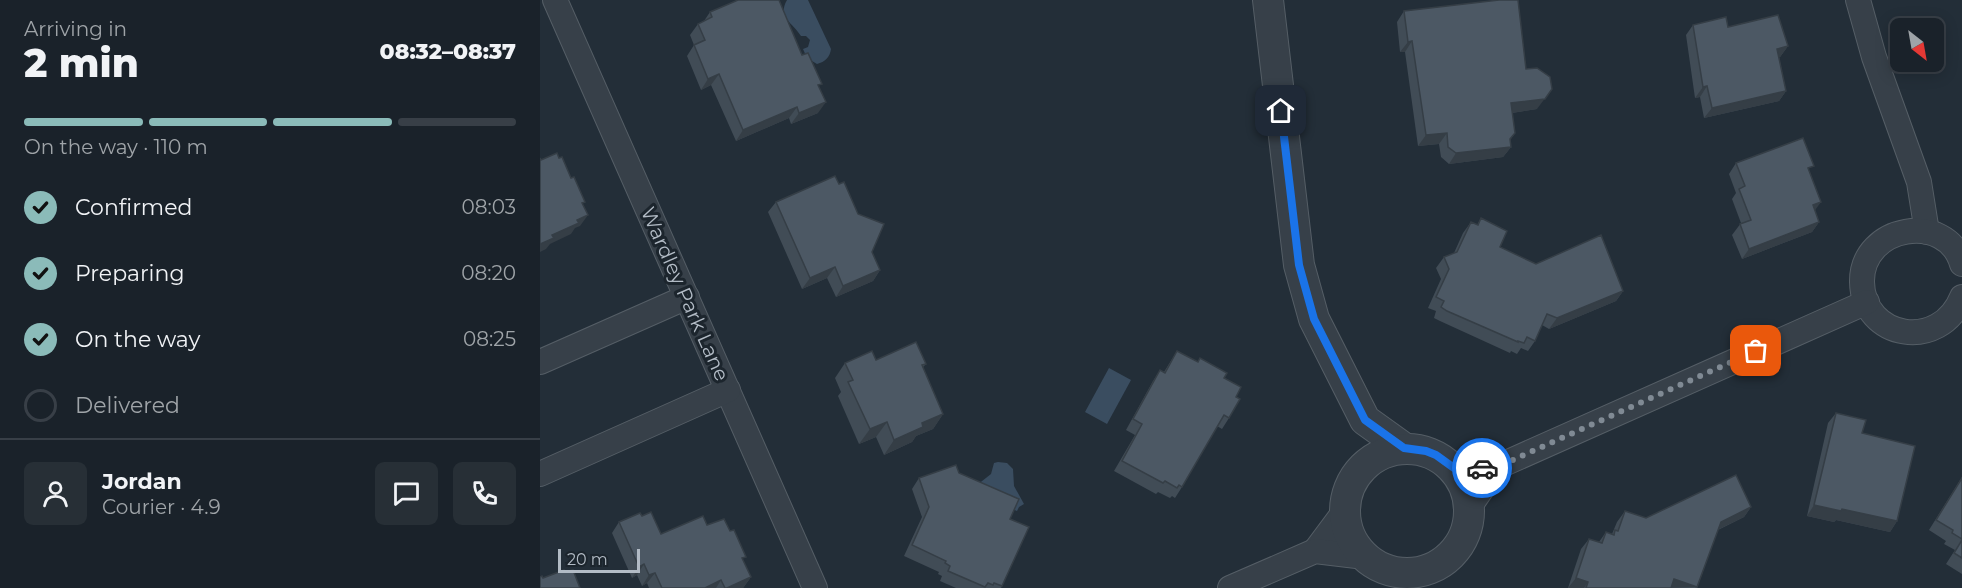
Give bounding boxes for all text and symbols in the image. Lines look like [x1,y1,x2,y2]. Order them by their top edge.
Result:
text: Arriving in [24,17,127,41]
north arrow [1890,18,1944,72]
map controls [1890,18,1944,72]
text: 08:32–08:37 [380,38,516,65]
text: 2 min [24,39,139,87]
pin [1255,85,1306,136]
icon: home [1264,94,1297,127]
text: On the way · 110 m [24,135,208,159]
icon: check [24,191,57,224]
text: Confirmed [75,194,192,221]
text: 08:03 [461,195,516,219]
street label: Wardley Park Lane [636,203,734,385]
icon: check [24,257,57,290]
text: Preparing [75,260,184,287]
text: 08:20 [461,261,516,285]
icon: check [24,323,57,356]
pin [1730,325,1781,376]
text: On the way [75,326,200,353]
text: 08:25 [463,327,516,351]
icon: bag [1739,334,1772,367]
text: Delivered [75,392,180,419]
courier [1452,438,1512,498]
icon: car [1466,452,1499,485]
button: person [24,462,87,525]
button: chat [375,462,438,525]
button: phone [453,462,516,525]
text: Jordan [102,468,182,495]
text: Courier · 4.9 [102,495,221,519]
scale bar [558,546,640,574]
text: 20 m [567,550,608,569]

